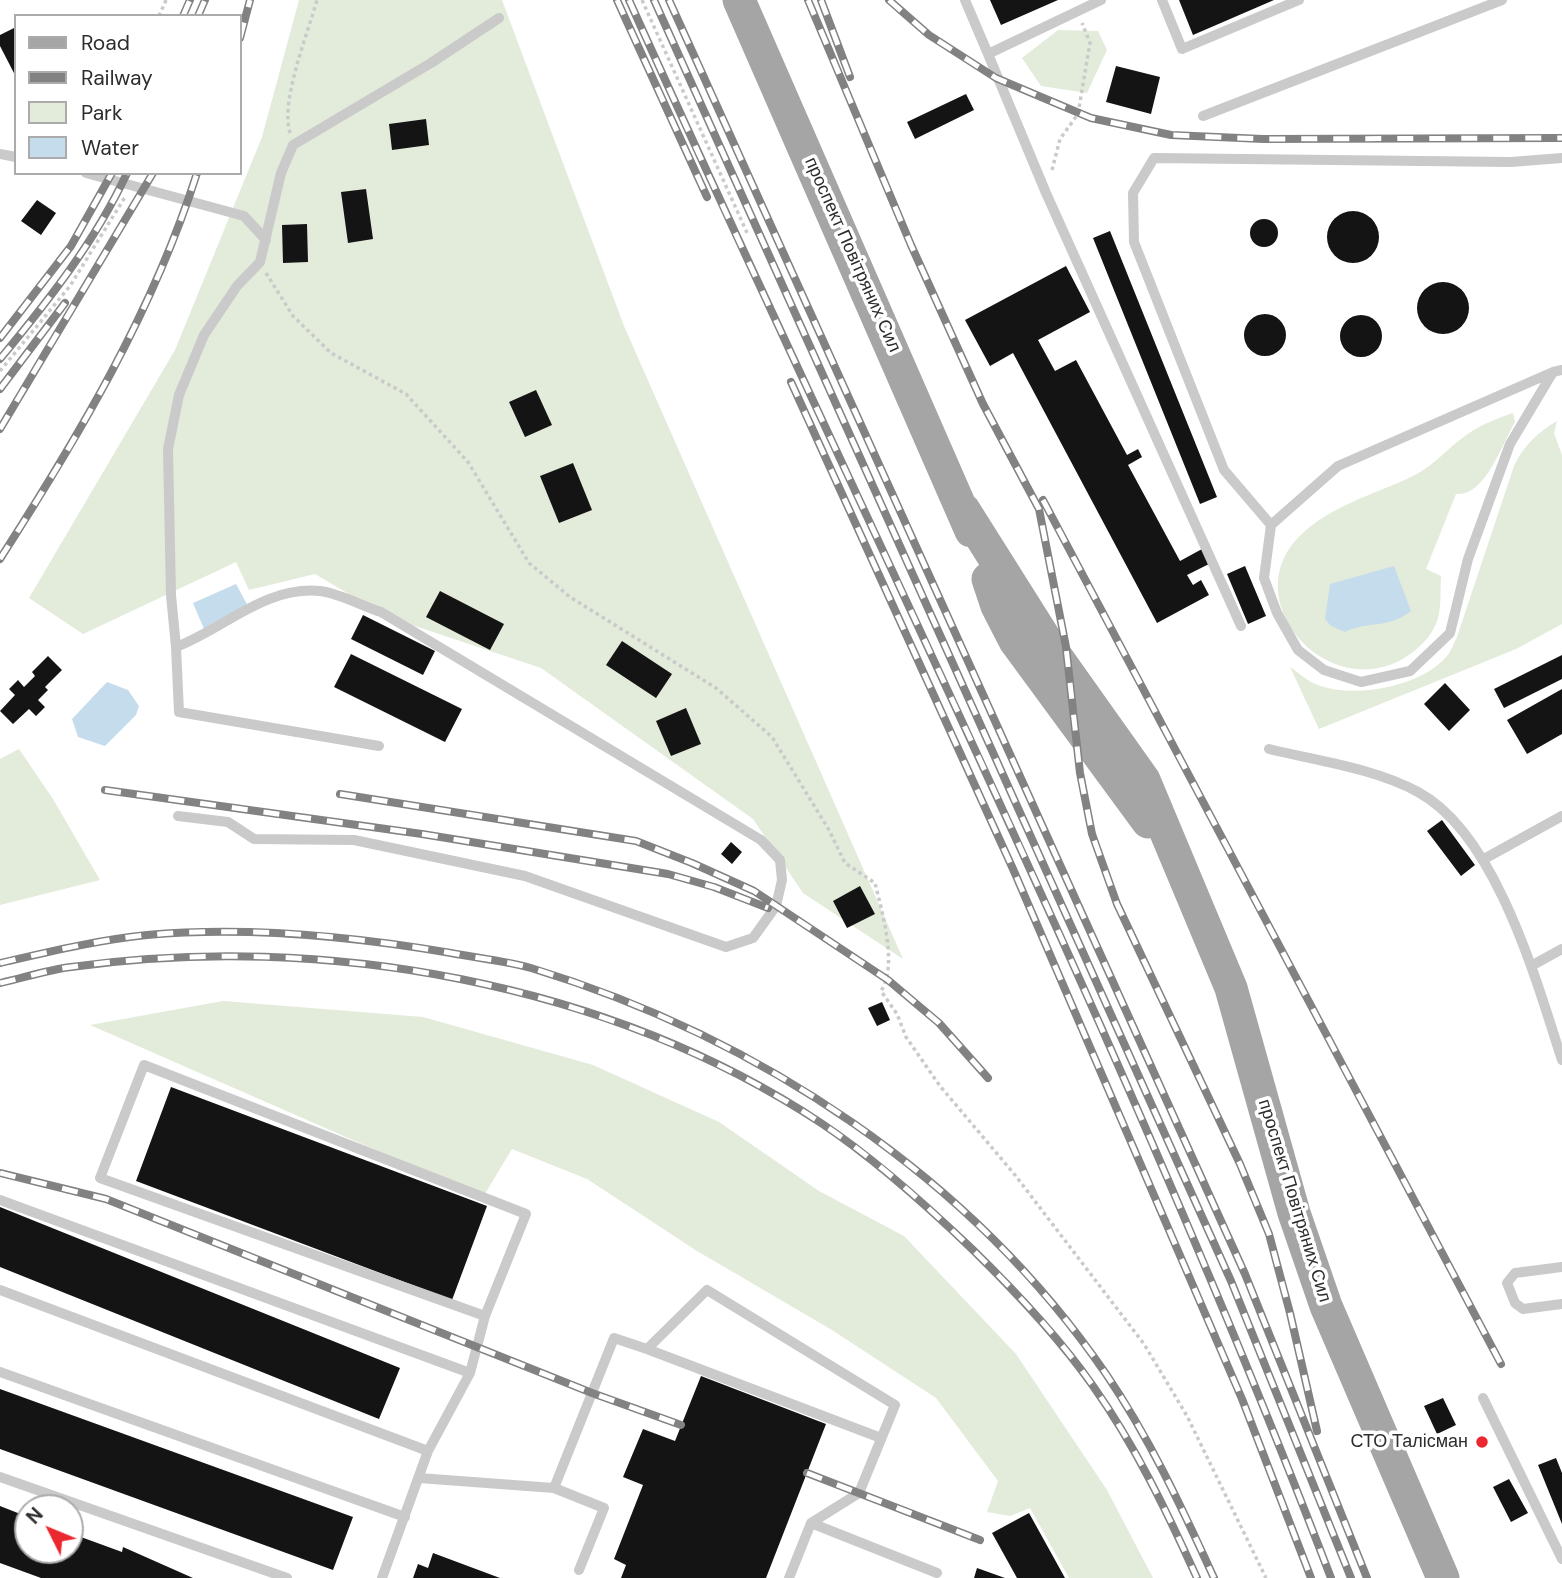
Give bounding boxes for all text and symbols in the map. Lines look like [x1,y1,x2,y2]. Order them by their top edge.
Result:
legend [14,14,242,175]
text: Road [81,29,130,57]
text: Railway [81,64,153,92]
text: Park [81,99,122,127]
text: Water [81,134,139,162]
street label: проспект Повітряних Сил [799,154,905,356]
street label: проспект Повітряних Сил [1253,1097,1335,1305]
place label: СТО Талісман [1351,1431,1468,1453]
marker: СТО Талісман [1474,1434,1490,1450]
north arrow [14,1494,84,1564]
text: N [21,1502,49,1529]

